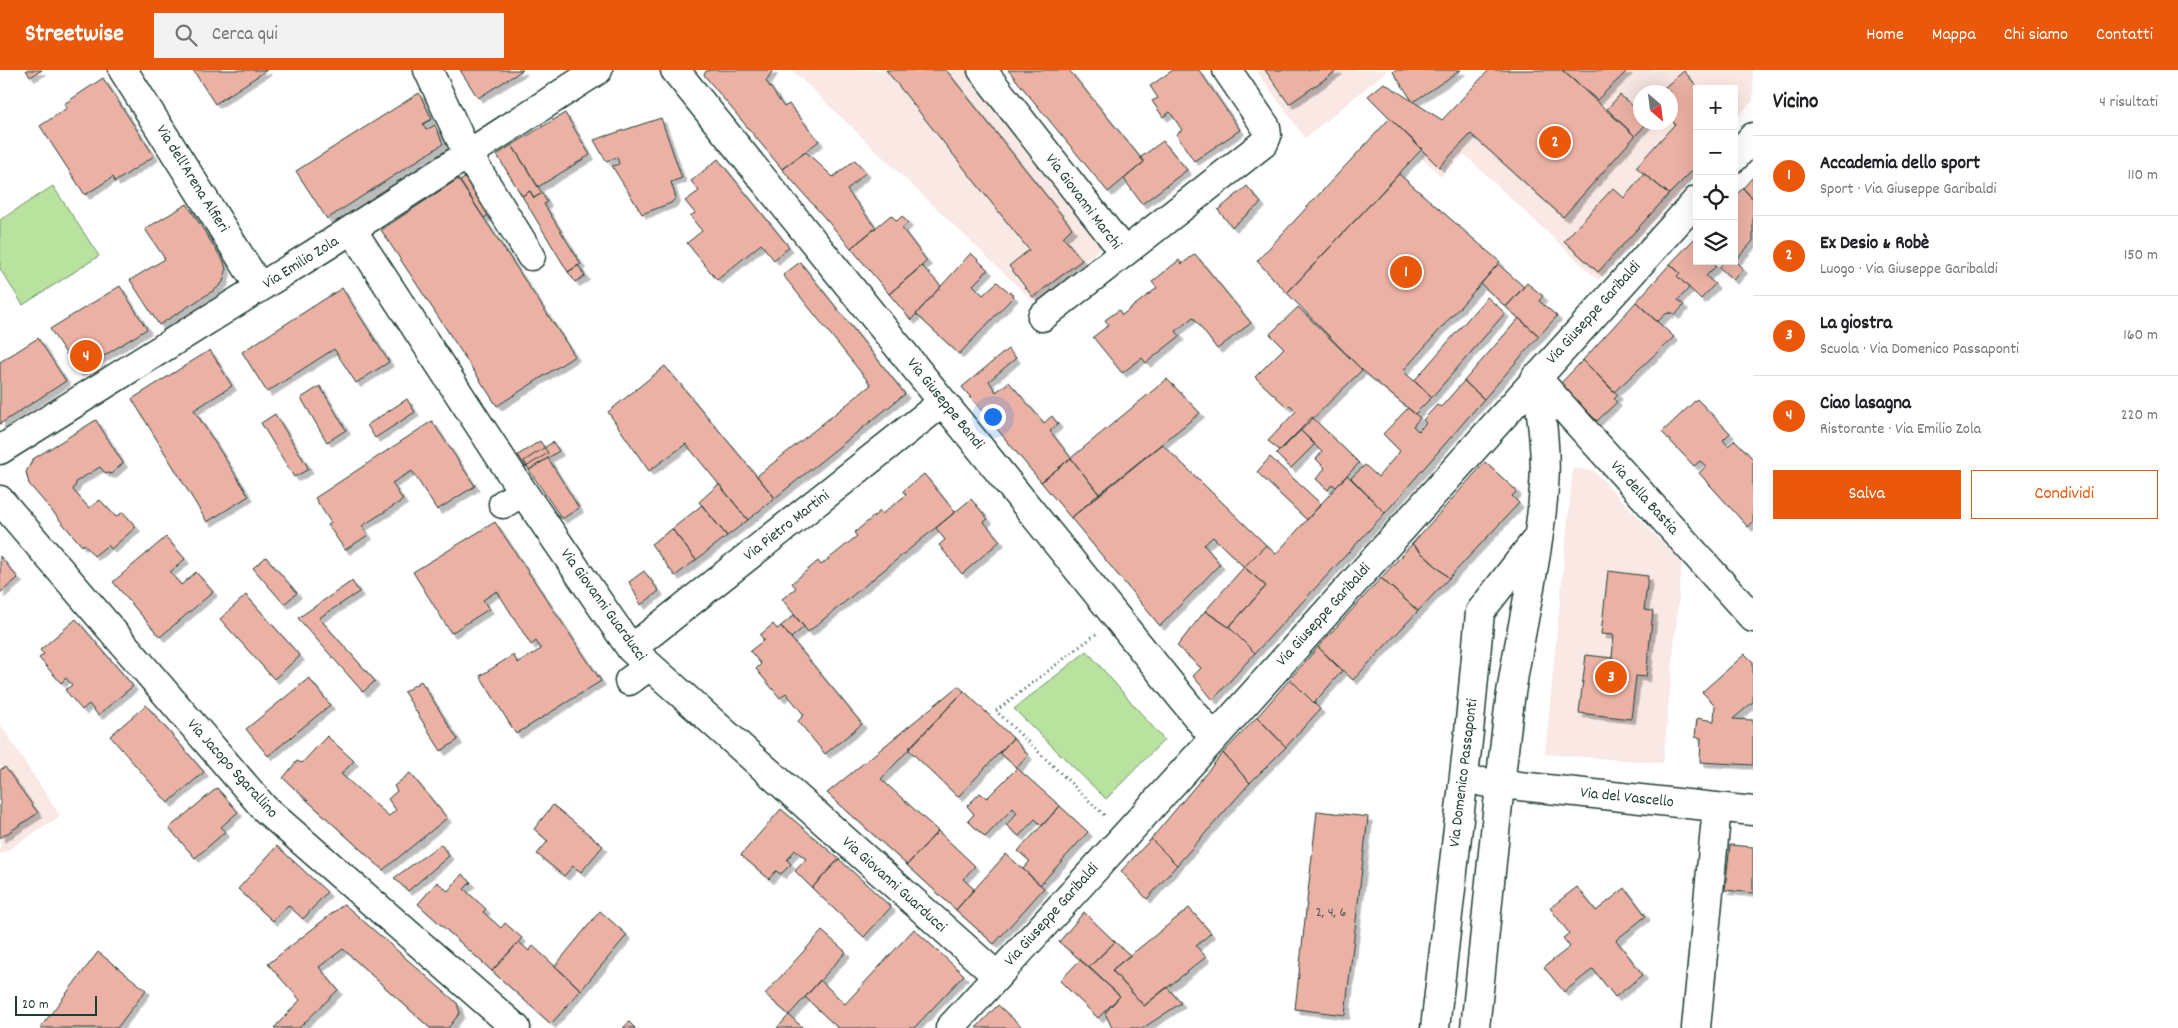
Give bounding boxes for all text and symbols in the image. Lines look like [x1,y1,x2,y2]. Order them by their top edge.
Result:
search box [154,13,504,58]
text: Streetwise [25,18,124,52]
icon: search [172,21,200,49]
text: Cerca qui [212,22,278,49]
text: Home [1866,23,1904,48]
text: Mappa [1932,23,1976,48]
text: Chi siamo [2004,23,2068,48]
text: Contatti [2096,23,2153,48]
north arrow [1633,85,1678,130]
map controls [1693,85,1738,265]
button: + [1693,85,1738,130]
text: Vicino [1773,88,1818,118]
text: 4 risultati [2099,91,2158,114]
street label: Via dell'Arena Alfieri [150,121,234,237]
pin: 2 [1539,123,1571,161]
button: − [1693,130,1738,175]
street label: Via Giovanni Marchi [1039,149,1127,255]
text: Accademia dello sport [1820,151,1980,178]
text: 1 [1787,164,1791,187]
text: 110 m [2128,164,2158,187]
button: locate [1693,175,1738,220]
text: Sport · Via Giuseppe Garibaldi [1820,178,1996,201]
button: layers [1693,220,1738,265]
street label: Via Emilio Zola [258,230,344,296]
text: Ex Desio & Robè [1820,231,1929,258]
text: 2 [1786,244,1793,267]
text: 150 m [2124,244,2158,267]
pin: 1 [1390,253,1422,291]
street label: Via Giuseppe Garibaldi [1541,256,1647,370]
text: Luogo · Via Giuseppe Garibaldi [1820,258,1998,281]
text: La giostra [1820,311,1892,338]
text: 3 [1785,324,1793,347]
text: 160 m [2123,324,2158,347]
pin: 4 [70,337,102,375]
text: Scuola · Via Domenico Passaponti [1820,338,2019,361]
street label: Via Giuseppe Bandi [901,353,989,455]
text: Ciao lasagna [1820,391,1911,418]
your location [980,404,1006,430]
text: 4 [1786,404,1792,427]
text: 220 m [2121,404,2158,427]
text: Ristorante · Via Emilio Zola [1820,418,1981,441]
street label: Via della Bastia [1604,456,1684,541]
button: Salva [1773,470,1961,519]
button: Condividi [1971,470,2158,519]
street label: Via Pietro Martini [739,485,835,567]
street label: Via Giovanni Guarducci [554,544,652,666]
street label: Via Giuseppe Garibaldi [1271,558,1377,672]
pin: 3 [1595,658,1627,696]
street label: Via Domenico Passaponti [1443,697,1485,848]
street label: Via Jacopo Sgarallino [181,714,283,824]
street label: Via del Vascello [1579,782,1675,814]
street label: Via Giovanni Guarducci [836,832,952,938]
street label: Via Giuseppe Garibaldi [999,858,1105,972]
house number: 2, 4, 6 [1316,903,1346,923]
scale bar [15,993,98,1016]
text: 20 m [22,995,49,1015]

